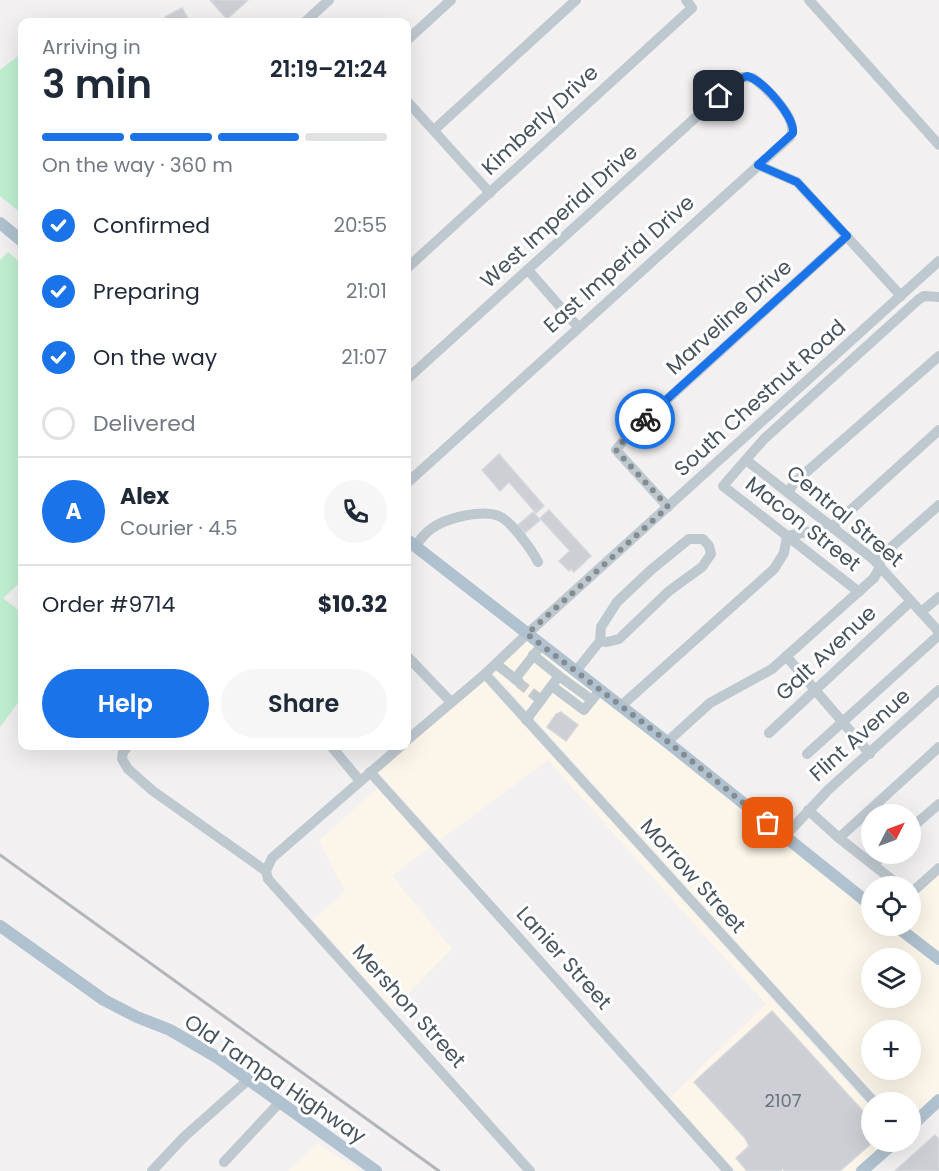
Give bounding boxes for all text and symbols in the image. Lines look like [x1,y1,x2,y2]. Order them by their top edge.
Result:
text: Arriving in [42,33,141,61]
text: 21:19–21:24 [270,54,387,85]
text: 3 min [42,57,152,112]
street label: Kimberly Drive [475,58,604,181]
pin [693,70,744,121]
icon: home [702,79,735,112]
street label: West Imperial Drive [474,137,644,294]
text: On the way · 360 m [42,151,233,179]
street label: East Imperial Drive [537,188,700,339]
icon: check [42,209,75,242]
text: Confirmed [93,210,210,241]
text: 20:55 [334,211,387,239]
street label: Marveline Drive [660,252,798,381]
icon: check [42,275,75,308]
text: Preparing [93,276,200,307]
text: 21:01 [346,277,387,305]
street label: South Chestnut Road [668,313,852,483]
icon: check [42,341,75,374]
text: On the way [93,342,217,373]
text: 21:07 [341,343,387,371]
courier [615,389,675,449]
icon: bike [629,403,662,436]
text: Delivered [93,408,196,439]
street label: Central Street [781,458,910,573]
street label: Macon Street [740,469,867,578]
button: phone [324,480,387,543]
text: Alex [120,481,169,512]
text: A [65,496,82,527]
text: Courier · 4.5 [120,514,238,542]
text: Order #9714 [42,589,175,620]
text: $10.32 [318,589,387,620]
street label: Galt Avenue [769,598,882,707]
button: Help [42,669,209,738]
button: Share [221,669,387,738]
street label: Flint Avenue [803,682,916,788]
pin [742,797,793,848]
north arrow [861,804,921,864]
map controls [861,804,921,1152]
icon: bag [751,806,784,839]
street label: Morrow Street [634,812,753,939]
button: locate [861,876,921,936]
street label: Lanier Street [510,900,619,1016]
street label: Mershon Street [346,938,473,1074]
button: layers [861,948,921,1008]
street label: Old Tampa Highway [179,1007,372,1150]
button: + [861,1020,921,1080]
house number: 2107 [764,1088,802,1113]
button: − [861,1092,921,1152]

